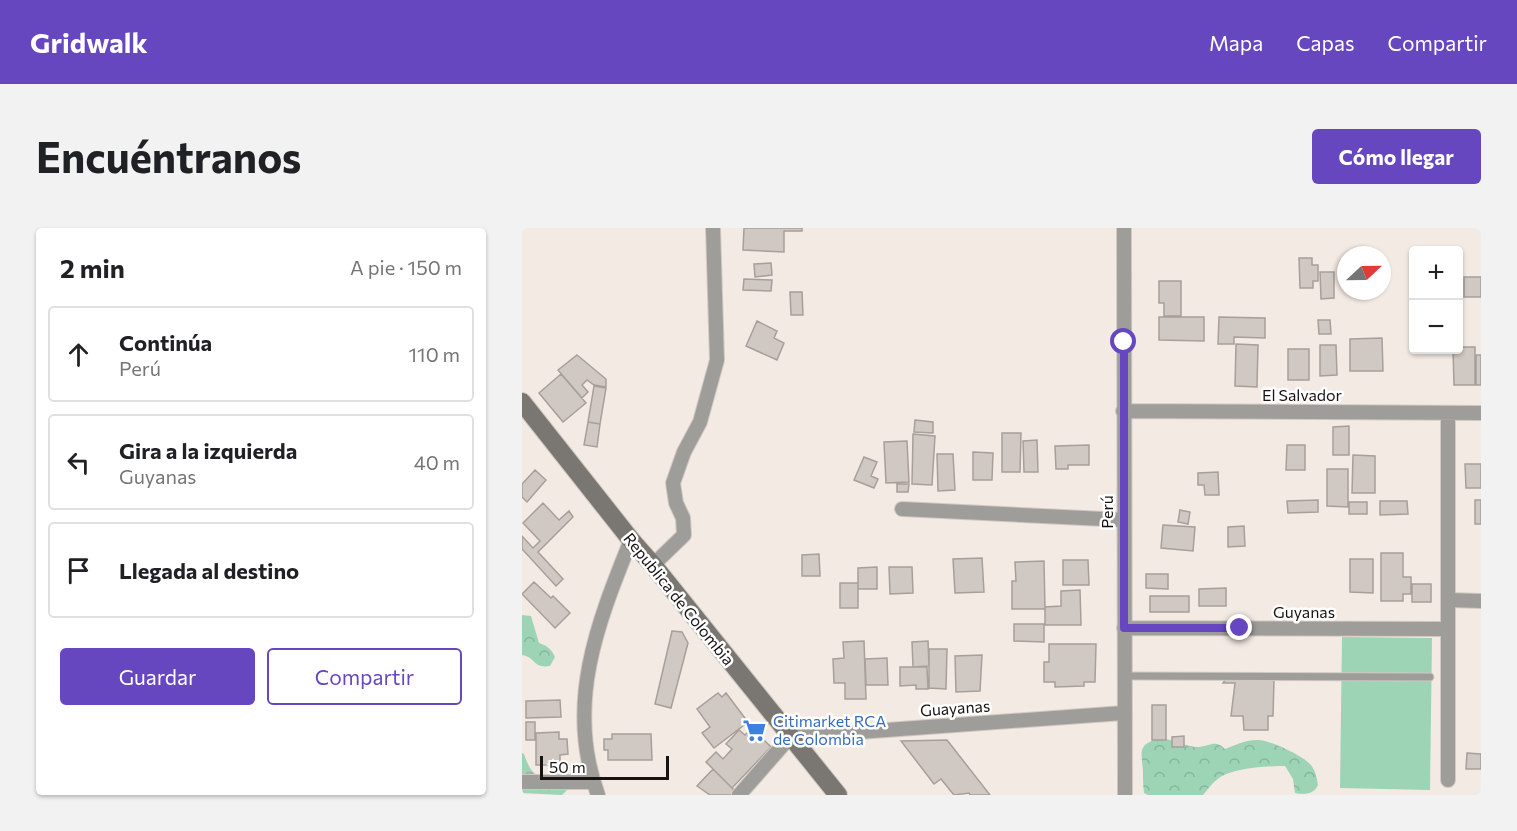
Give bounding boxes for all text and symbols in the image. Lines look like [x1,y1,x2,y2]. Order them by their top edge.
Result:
text: Gridwalk [30,25,148,59]
text: Mapa [1209,30,1263,55]
text: Capas [1296,30,1355,55]
text: Compartir [1388,30,1487,55]
button: Cómo llegar [1312,129,1481,184]
text: Encuéntranos [36,130,301,182]
north arrow [1337,246,1391,300]
map controls [1409,246,1463,354]
button: + [1409,246,1463,300]
text: 2 min [60,252,125,283]
text: A pie · 150 m [350,255,462,279]
button: − [1409,300,1463,354]
route start [1110,328,1136,354]
text: Continúa [119,329,212,356]
icon: ahead [62,338,95,371]
text: 110 m [409,342,460,366]
text: Perú [119,356,161,380]
street label: El Salvador [1262,385,1343,404]
text: Gira a la izquierda [119,437,297,464]
icon: left [62,446,95,479]
text: 40 m [414,450,460,474]
text: Guyanas [119,464,196,488]
street label: Perú [1097,495,1116,529]
street label: Republica de Colombia [620,529,739,669]
icon: arrive [62,554,95,587]
text: Llegada al destino [119,557,299,584]
street label: Guyanas [1273,602,1335,621]
route end [1226,614,1252,640]
button: Guardar [60,648,255,705]
button: Compartir [267,648,462,705]
street label: Guayanas [919,696,991,719]
place label: Citimarket RCA de Colombia [773,711,886,748]
supermarket icon: Citimarket RCA de Colombia [742,717,768,743]
scale bar [540,753,669,780]
text: 50 m [549,757,586,776]

